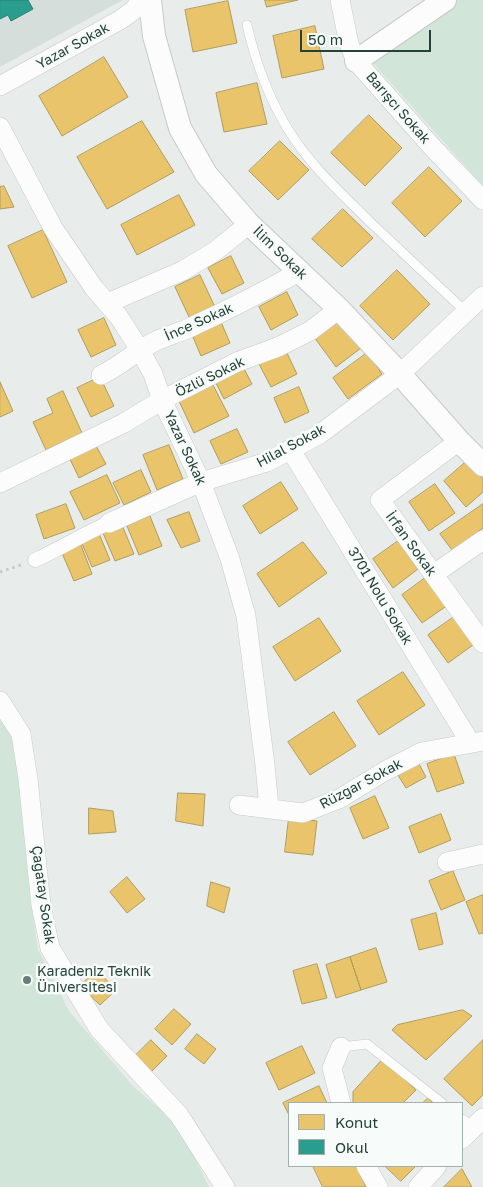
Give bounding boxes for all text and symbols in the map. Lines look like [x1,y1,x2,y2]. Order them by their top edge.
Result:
street label: Yazar Sokak [34,19,112,73]
scale bar [303,20,434,52]
text: 50 m [308,30,343,48]
street label: Barışcı Sokak [362,69,434,147]
street label: İlim Sokak [249,223,311,283]
street label: İnce Sokak [162,299,236,345]
street label: Özlü Sokak [173,353,247,401]
street label: Yazar Sokak [160,408,210,488]
street label: Hilal Sokak [254,421,328,471]
street label: İrfan Sokak [382,508,440,580]
street label: 3701 Nolu Sokak [344,544,416,648]
street label: Rüzgar Sokak [317,755,405,813]
street label: Çağatay Sokak [28,845,58,945]
place label: Karadeniz Teknik Üniversitesi [37,964,151,996]
marker: Karadeniz Teknik Üniversitesi [21,974,33,986]
legend [288,1102,463,1167]
text: Konut [335,1113,378,1131]
text: Okul [335,1138,368,1156]

